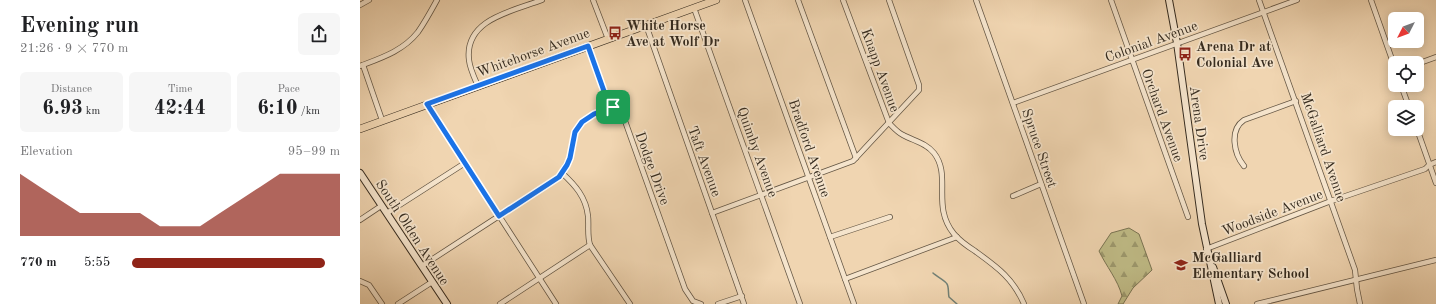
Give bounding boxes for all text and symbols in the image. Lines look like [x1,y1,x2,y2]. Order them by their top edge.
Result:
north arrow [1388,12,1424,48]
map controls [1388,12,1424,136]
button: share [298,13,340,55]
text: Evening run [20,15,139,37]
place label: White Horse Ave at Wolf Dr [626,19,720,49]
street label: Colonial Avenue [1103,19,1200,65]
bus stop icon: White Horse Ave at Wolf Dr [607,25,623,41]
street label: Whitehorse Avenue [475,26,592,80]
street label: Knapp Avenue [858,27,902,114]
place label: Arena Dr at Colonial Ave [1196,40,1274,70]
text: 21:26 · 9 × 770 m [20,42,128,55]
bus stop icon: Arena Dr at Colonial Ave [1177,46,1193,62]
button: locate [1388,56,1424,92]
street label: Orchard Avenue [1139,67,1185,164]
text: Distance [51,84,92,95]
text: Time [168,84,192,95]
text: Pace [278,84,300,95]
street label: Arena Drive [1187,85,1211,161]
pin [596,90,630,124]
street label: McGalliard Avenue [1298,91,1348,204]
icon: arrive [602,96,624,118]
street label: Bradford Avenue [786,98,832,199]
text: 6.93 [42,99,83,119]
text: 42:44 [154,99,206,119]
text: 6:10 [257,99,298,119]
button: layers [1388,100,1424,136]
street label: Quimby Avenue [734,105,780,199]
text: km [83,106,100,117]
text: /km [298,106,320,117]
street label: Spruce Street [1019,107,1059,190]
street label: Taft Avenue [685,124,723,199]
street label: Dodge Drive [632,130,672,207]
text: Elevation [20,145,73,158]
text: 95–99 m [288,145,340,158]
street label: South Olden Avenue [373,177,451,288]
street label: Woodside Avenue [1220,187,1325,239]
place label: McGalliard Elementary School [1192,251,1309,281]
text: 770 m [20,256,57,269]
text: 5:55 [84,256,110,269]
school or university icon: McGalliard Elementary School [1173,257,1189,273]

